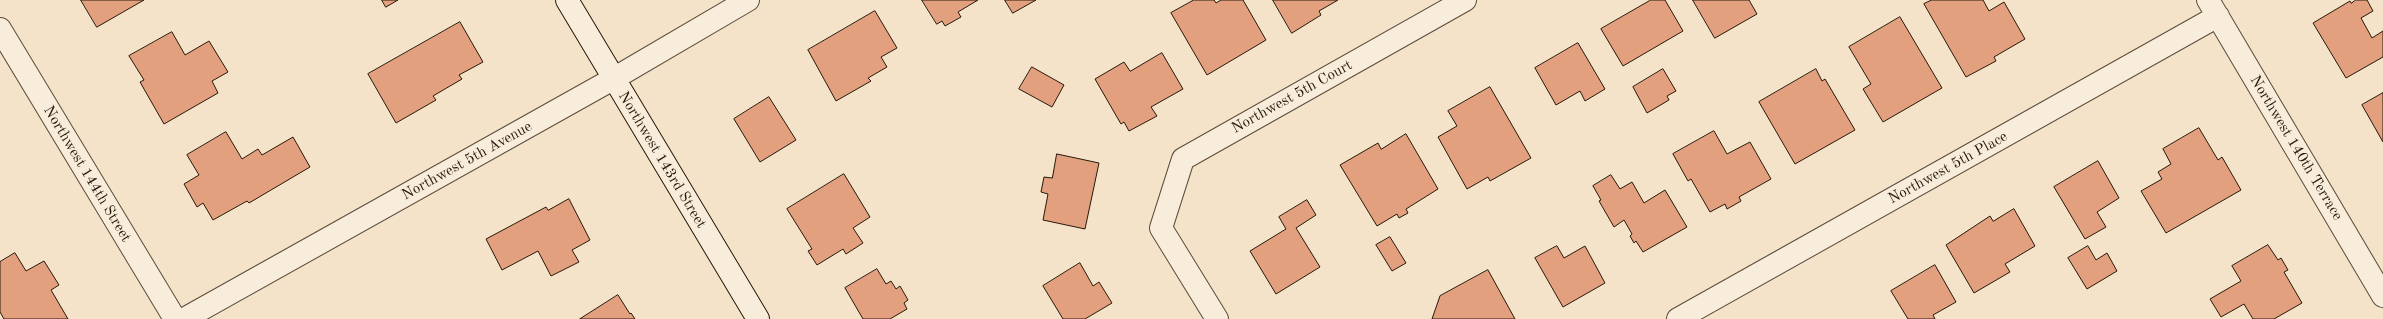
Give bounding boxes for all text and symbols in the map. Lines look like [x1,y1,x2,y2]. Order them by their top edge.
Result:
street label: Northwest 5th Court [1228,56,1356,138]
street label: Northwest 140th Terrace [2246,72,2346,224]
street label: Northwest 143rd Street [614,88,710,232]
street label: Northwest 144th Street [39,103,135,245]
street label: Northwest 5th Avenue [399,118,535,204]
street label: Northwest 5th Place [1885,128,2011,208]

